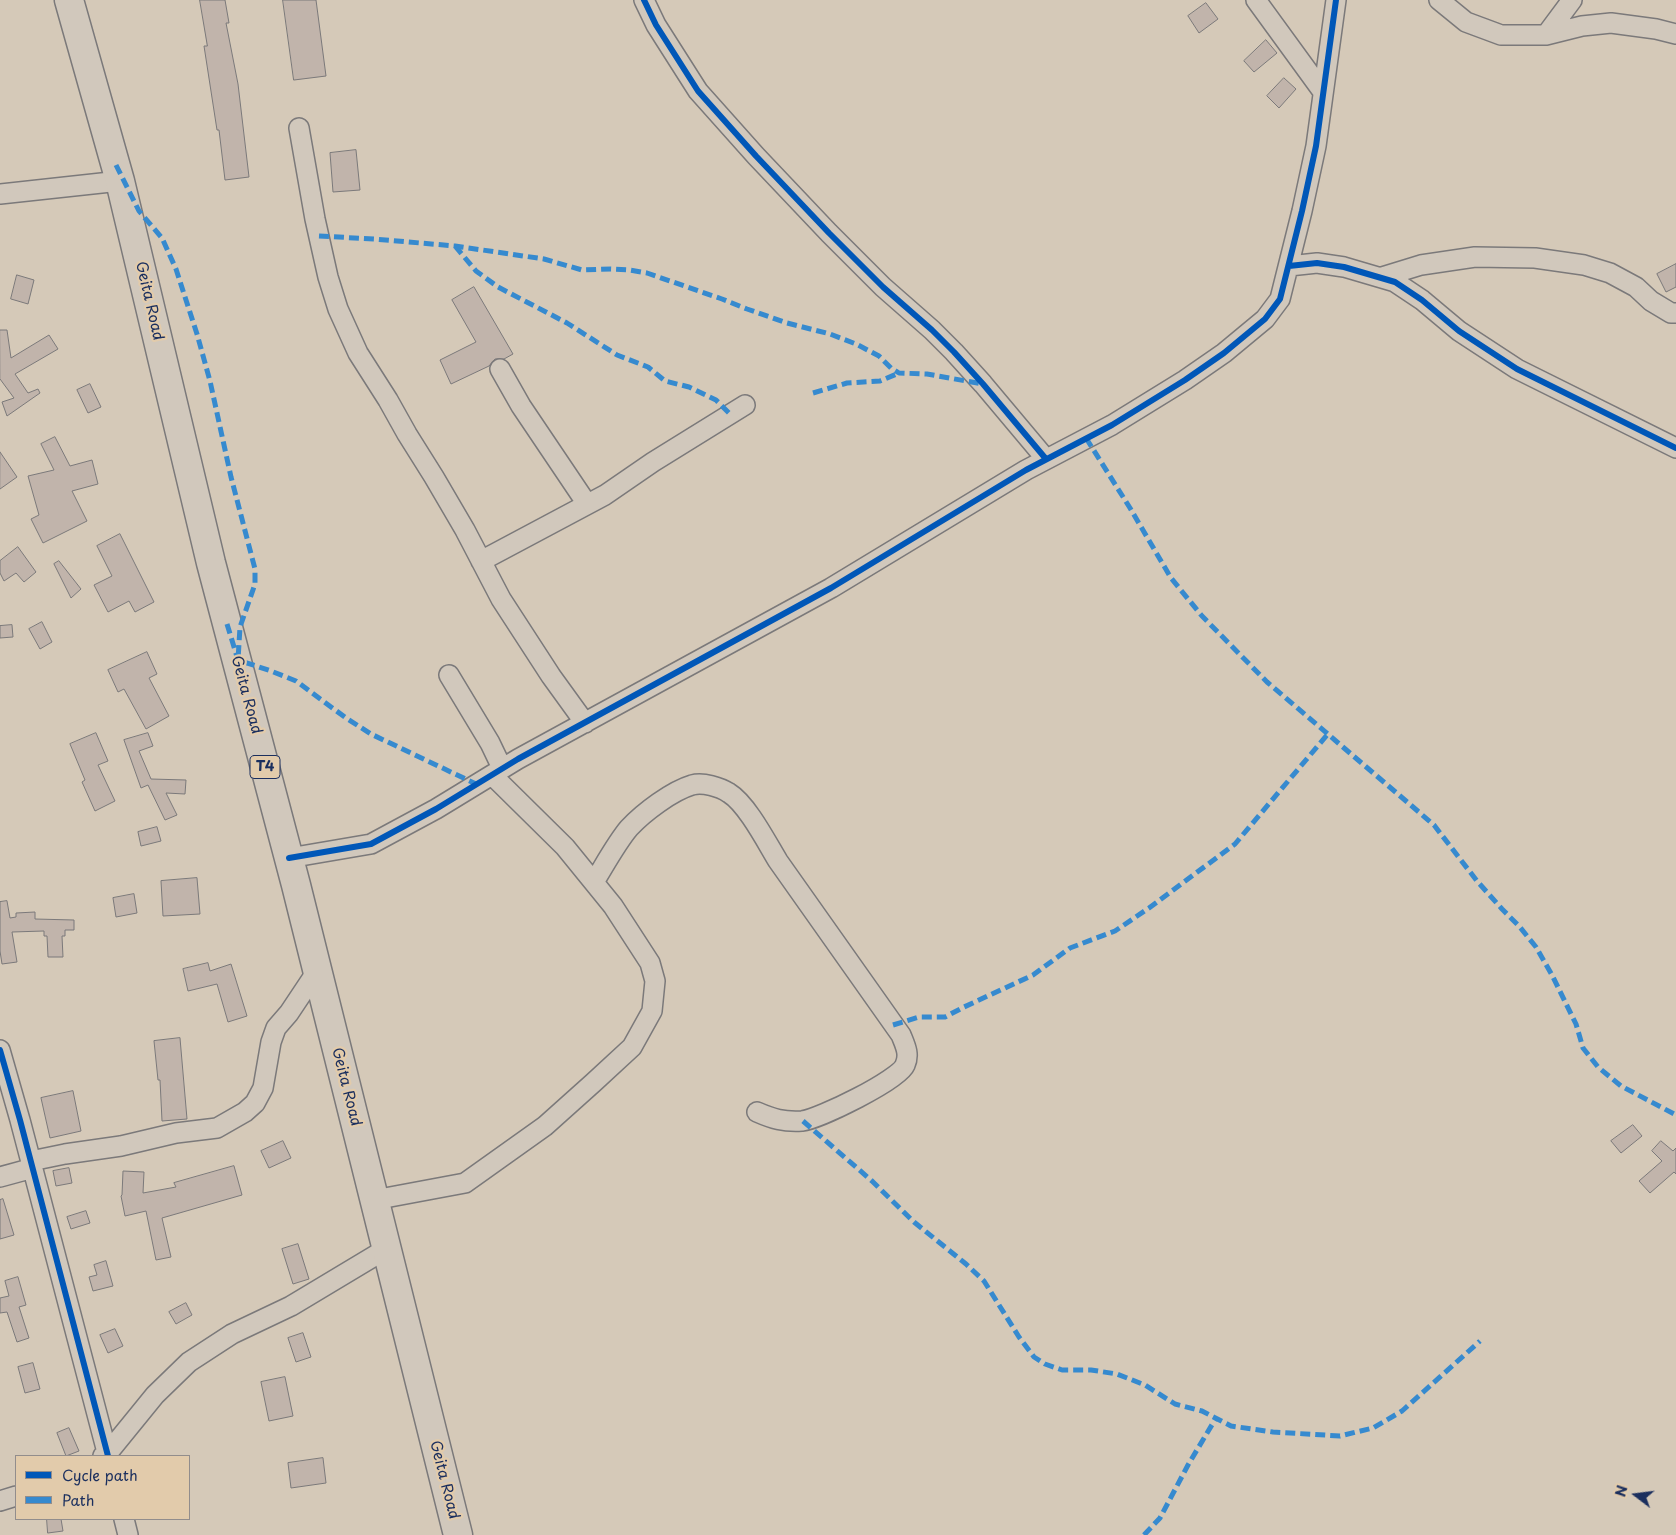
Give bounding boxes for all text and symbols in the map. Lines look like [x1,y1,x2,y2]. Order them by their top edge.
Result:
street label: Geita Road [131,260,167,342]
street label: Geita Road [227,654,265,736]
road number: T4 [250,756,280,779]
street label: Geita Road [328,1046,364,1128]
street label: Geita Road [426,1439,462,1521]
legend [15,1455,190,1520]
text: Cycle path [62,1463,138,1486]
north arrow [1611,1470,1661,1520]
text: N [1609,1483,1633,1499]
text: Path [62,1488,94,1511]

